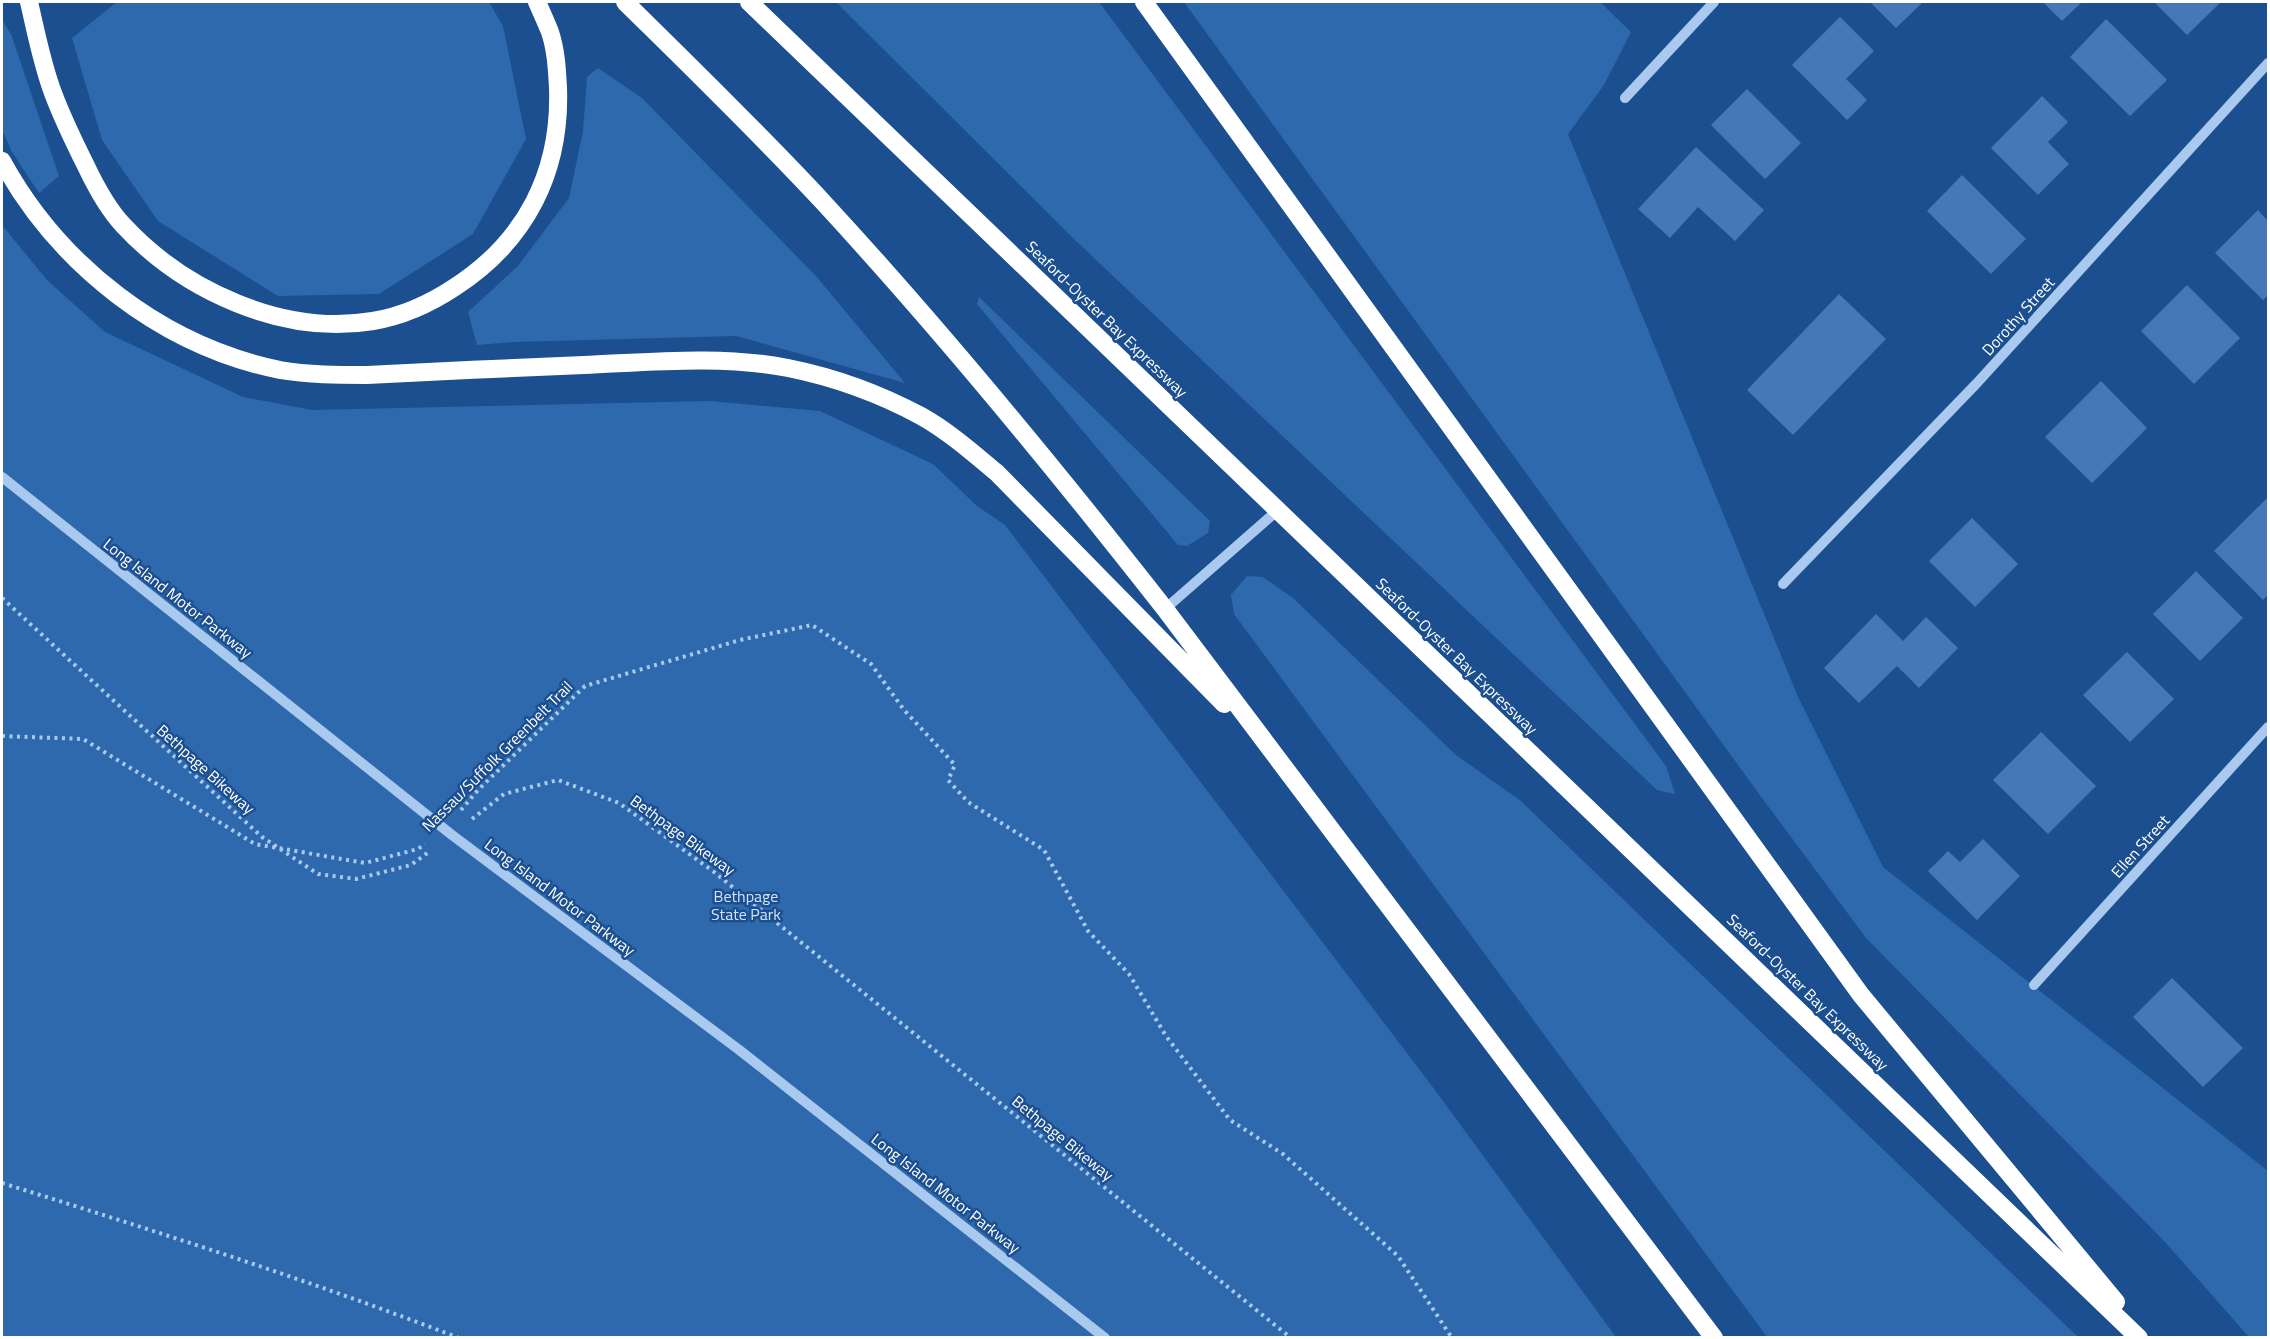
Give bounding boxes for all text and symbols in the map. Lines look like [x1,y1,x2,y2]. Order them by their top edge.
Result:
street label: Seaford-Oyster Bay Expressway [1021,235,1194,403]
street label: Dorothy Street [1976,271,2060,361]
street label: Long Island Motor Parkway [98,532,258,664]
street label: Seaford-Oyster Bay Expressway [1371,572,1544,740]
street label: Nassau/Suffolk Greenbelt Trail [416,675,578,837]
street label: Bethpage Bikeway [152,718,261,820]
street label: Bethpage Bikeway [625,789,741,882]
street label: Ellen Street [2105,809,2175,883]
street label: Long Island Motor Parkway [480,832,641,962]
park label: Bethpage State Park [711,884,781,926]
street label: Seaford-Oyster Bay Expressway [1722,908,1895,1076]
street label: Bethpage Bikeway [1007,1089,1119,1187]
street label: Long Island Motor Parkway [866,1127,1026,1259]

